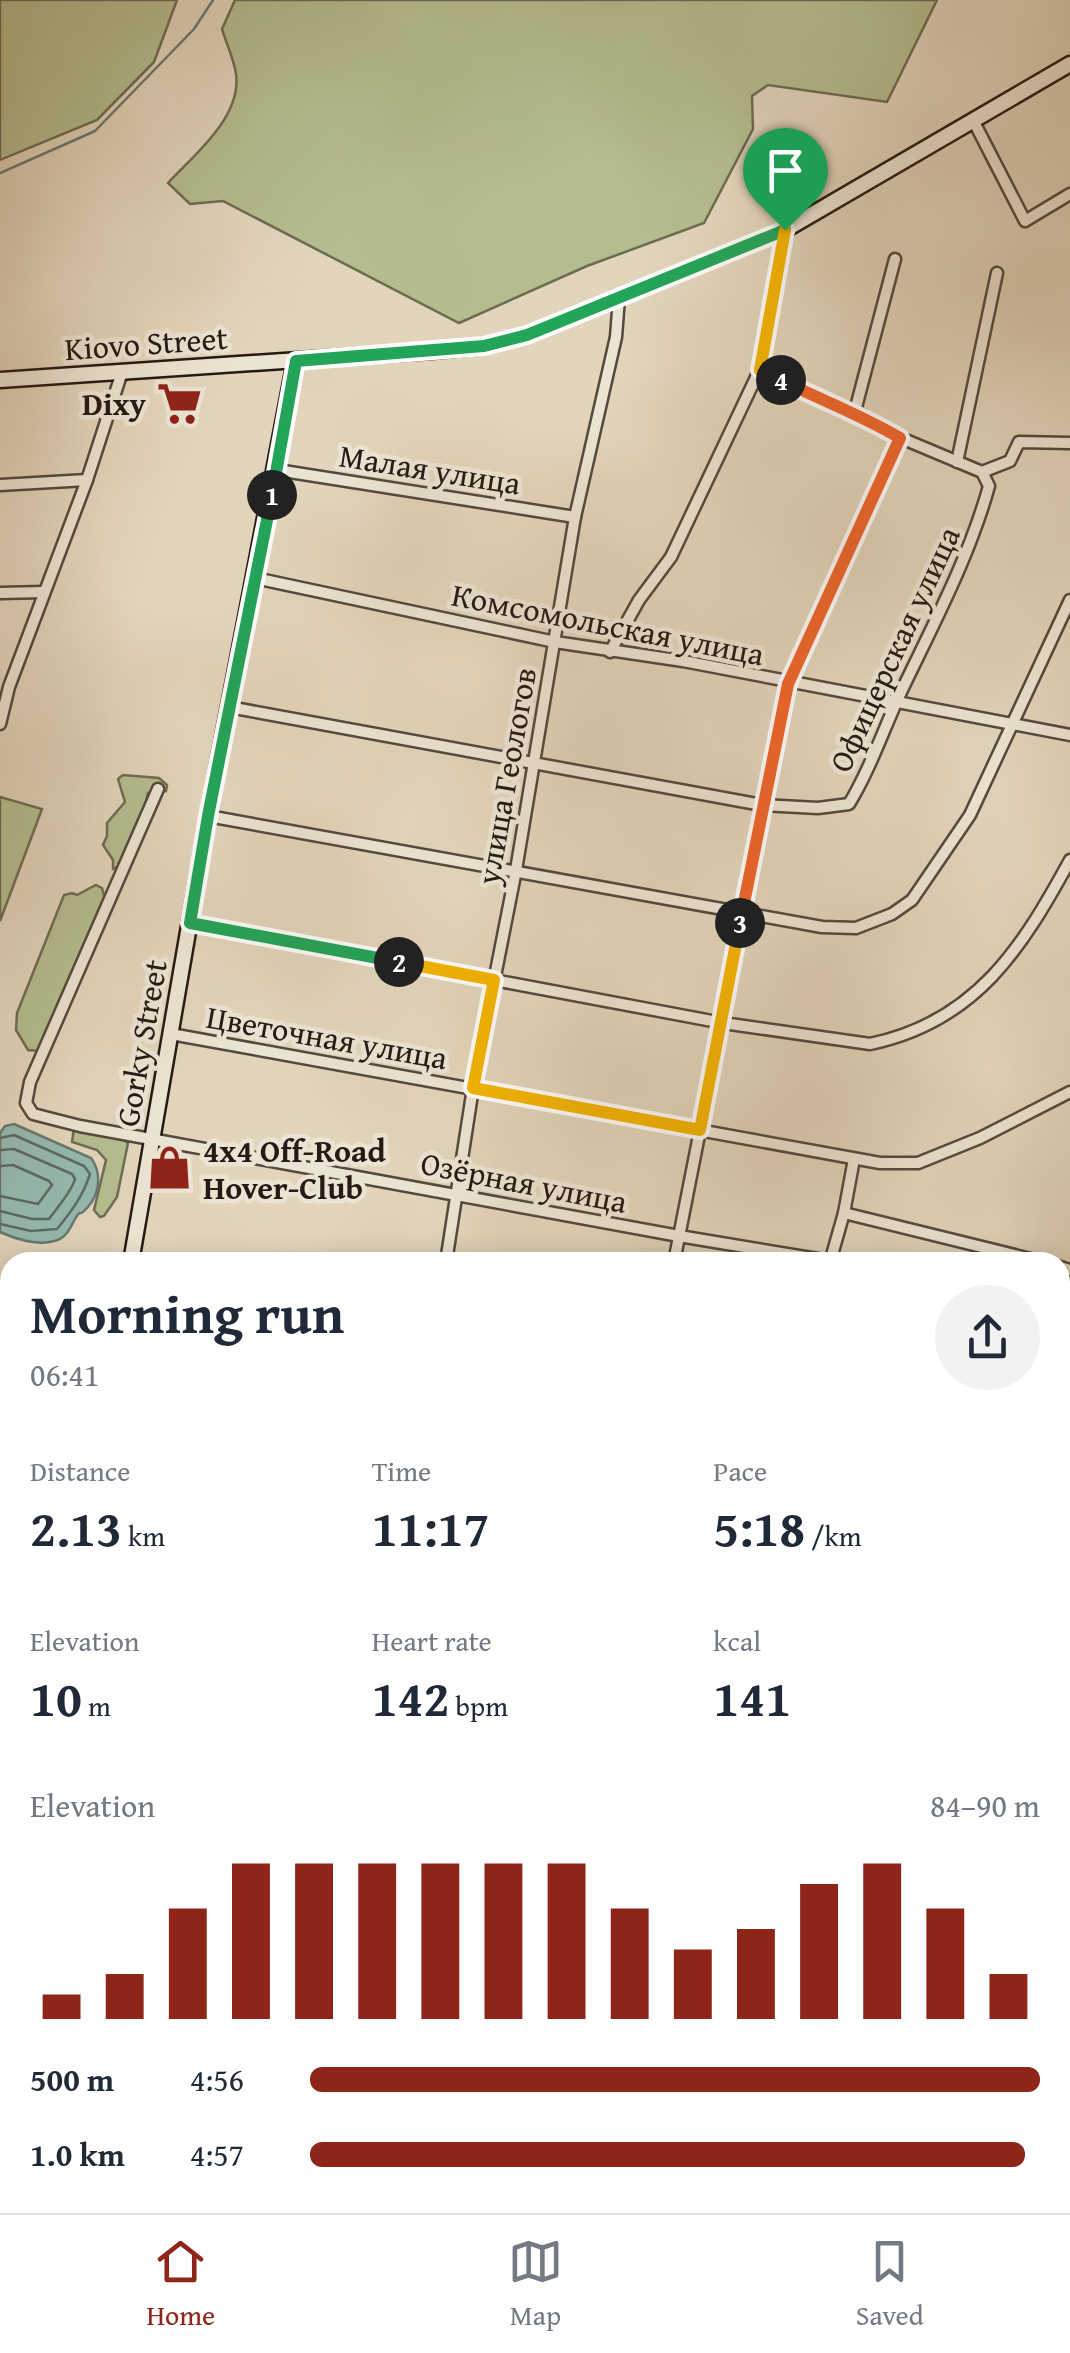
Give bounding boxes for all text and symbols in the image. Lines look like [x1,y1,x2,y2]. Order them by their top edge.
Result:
pin [743,128,828,231]
icon: arrive [758,143,813,198]
street label: Kiovo Street [63,314,229,372]
pin: 4 [756,355,806,405]
text: 4 [774,359,788,400]
supermarket icon: Dixy [155,379,203,427]
place label: Dixy [82,380,147,427]
street label: Малая улица [336,431,525,507]
pin: 1 [247,470,297,520]
text: 1 [265,474,279,515]
street label: Офицерская улица [816,518,972,780]
street label: Комсомольская улица [448,571,769,677]
street label: улица Геологов [464,664,548,889]
pin: 3 [715,898,765,948]
text: 3 [733,902,747,943]
pin: 2 [374,937,424,987]
text: 2 [392,941,406,982]
street label: Gorky Street [103,956,179,1130]
street label: Цветочная улица [203,993,452,1081]
place label: 4x4 Off-Road Hover-Club [203,1127,386,1211]
street label: Озёрная улица [417,1139,632,1225]
shop icon: 4x4 Off-Road Hover-Club [146,1144,194,1192]
text: Morning run [30,1273,344,1353]
button: share [935,1285,1040,1390]
text: 06:41 [30,1351,99,1398]
text: Distance [30,1450,130,1491]
text: Time [372,1450,431,1491]
text: Pace [713,1450,767,1491]
text: 2.13 [30,1491,122,1564]
text: 11:17 [372,1491,489,1564]
text: 5:18 [713,1491,805,1564]
text: km [122,1515,165,1556]
text: /km [805,1515,862,1556]
text: Elevation [30,1620,140,1661]
text: Heart rate [372,1620,492,1661]
text: kcal [713,1620,761,1661]
text: 10 [30,1661,82,1734]
text: 142 [372,1661,449,1734]
text: 141 [713,1661,791,1734]
text: m [82,1685,111,1726]
text: bpm [449,1685,508,1726]
text: Elevation [30,1782,155,1829]
text: 84–90 m [930,1782,1040,1829]
text: 500 m [30,2056,114,2103]
text: 4:56 [190,2056,244,2103]
text: 1.0 km [30,2131,125,2178]
text: 4:57 [190,2131,244,2178]
tab: Home [146,2234,215,2335]
tab: Map [508,2234,563,2335]
tab: Saved [856,2234,924,2335]

